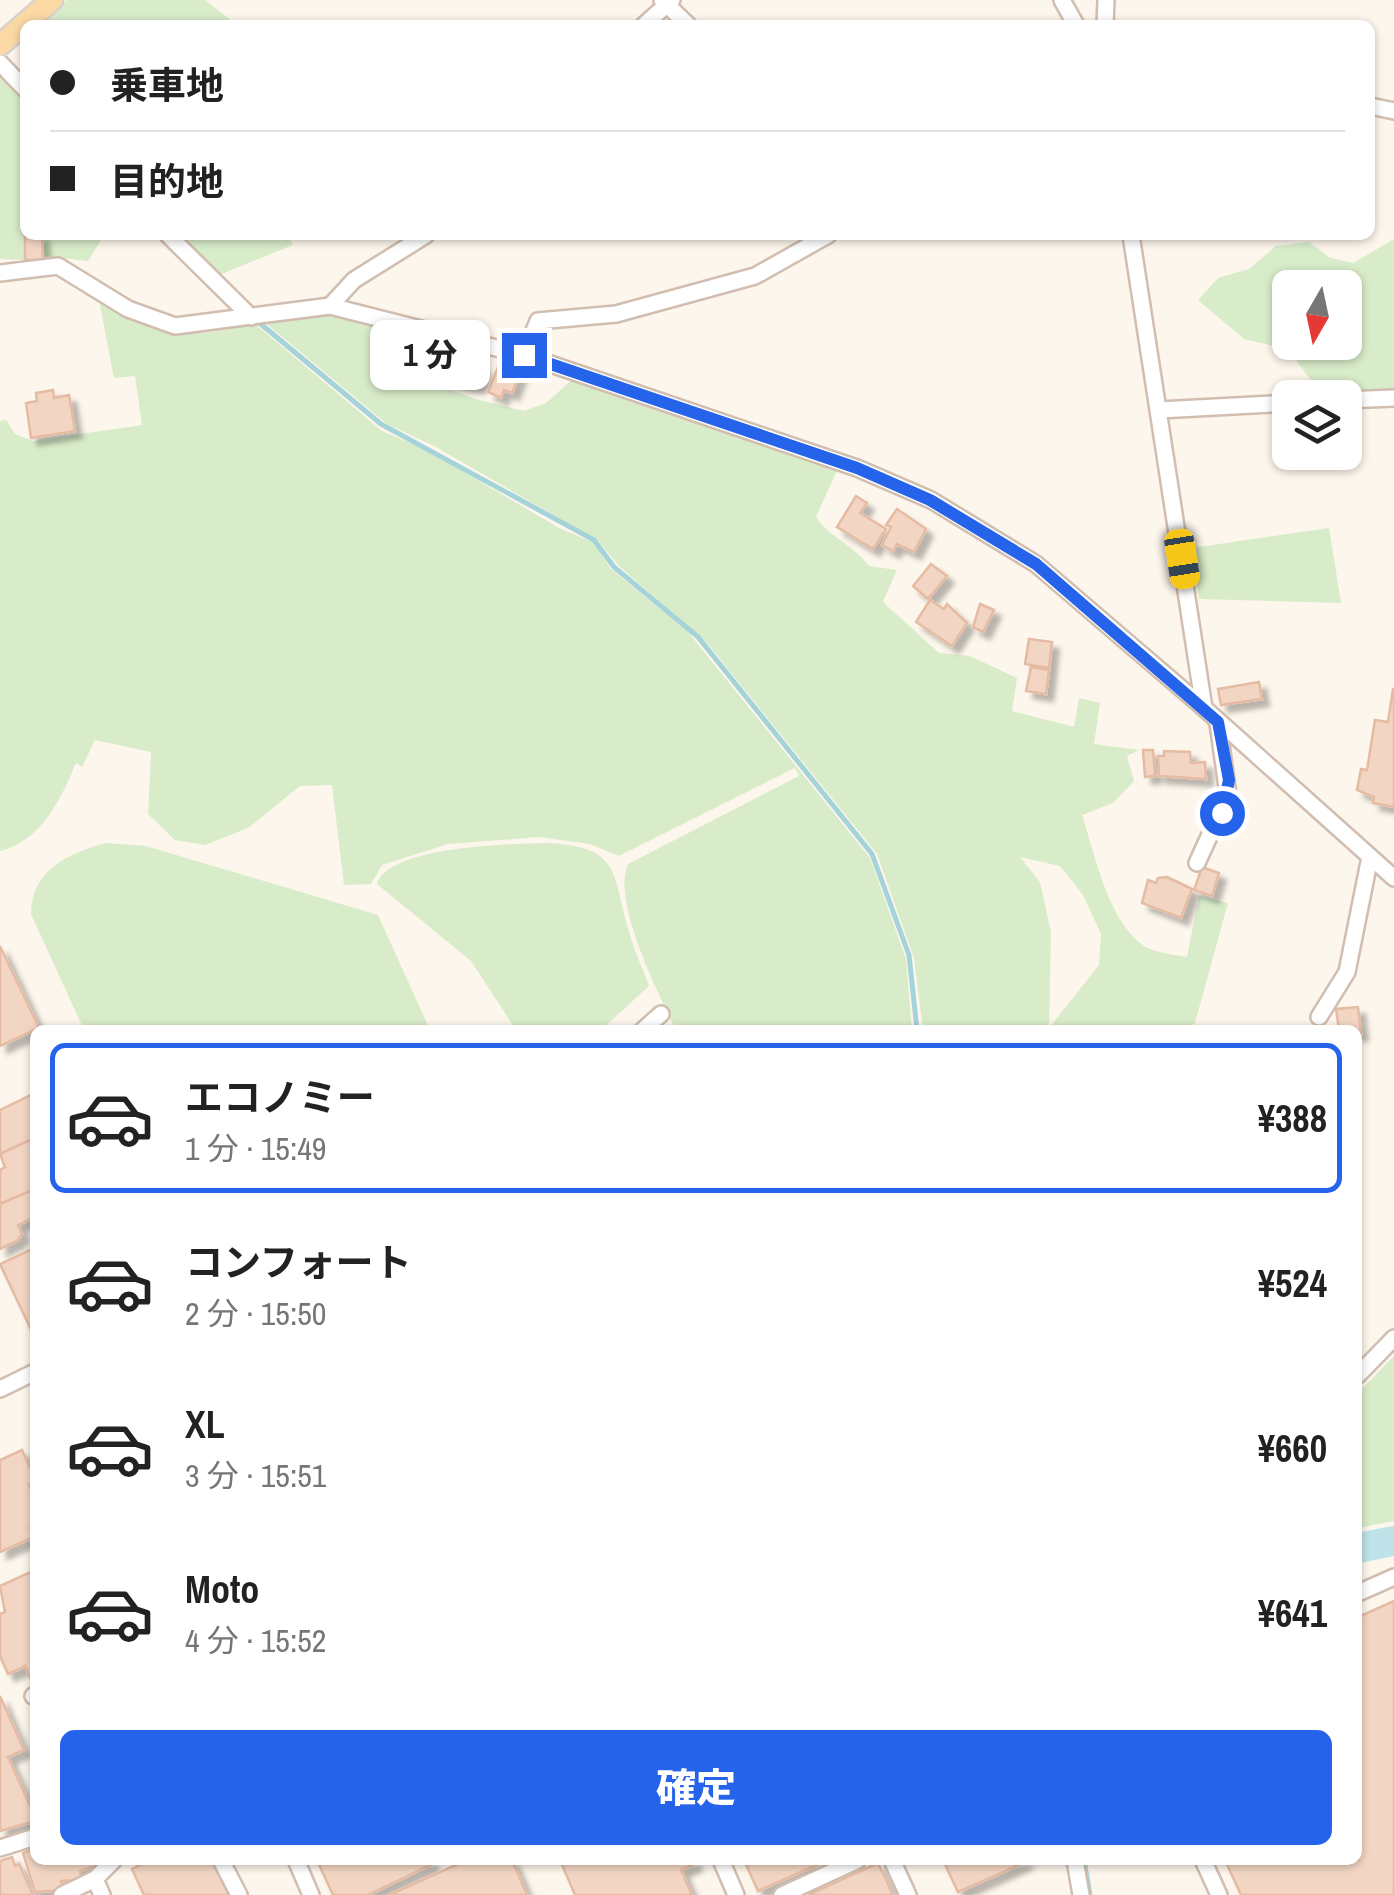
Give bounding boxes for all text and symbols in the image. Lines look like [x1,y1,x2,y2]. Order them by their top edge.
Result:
text: 乗車地 [110,60,224,111]
text: 目的地 [110,156,224,207]
north arrow [1272,270,1362,360]
map controls [1272,270,1362,470]
callout: 1 分 [369,320,489,390]
text: 1 分 [403,333,457,376]
route end [502,333,547,378]
button: layers [1272,380,1362,470]
car [1162,527,1202,591]
route start [1200,791,1245,836]
text: エコノミー [185,1072,375,1123]
icon: car [65,1073,155,1163]
text: ¥388 [1258,1093,1327,1144]
text: 1 分 · 15:49 [185,1127,326,1170]
text: コンフォート [185,1237,412,1288]
icon: car [65,1238,155,1328]
text: ¥524 [1258,1258,1327,1309]
text: 2 分 · 15:50 [185,1292,326,1335]
text: XL [185,1399,225,1450]
icon: car [65,1403,155,1493]
text: ¥660 [1258,1423,1327,1474]
text: 3 分 · 15:51 [185,1454,326,1497]
text: Moto [185,1564,259,1615]
icon: car [65,1568,155,1658]
text: ¥641 [1258,1588,1327,1639]
text: 4 分 · 15:52 [185,1619,326,1662]
button: 確定 [60,1730,1332,1845]

